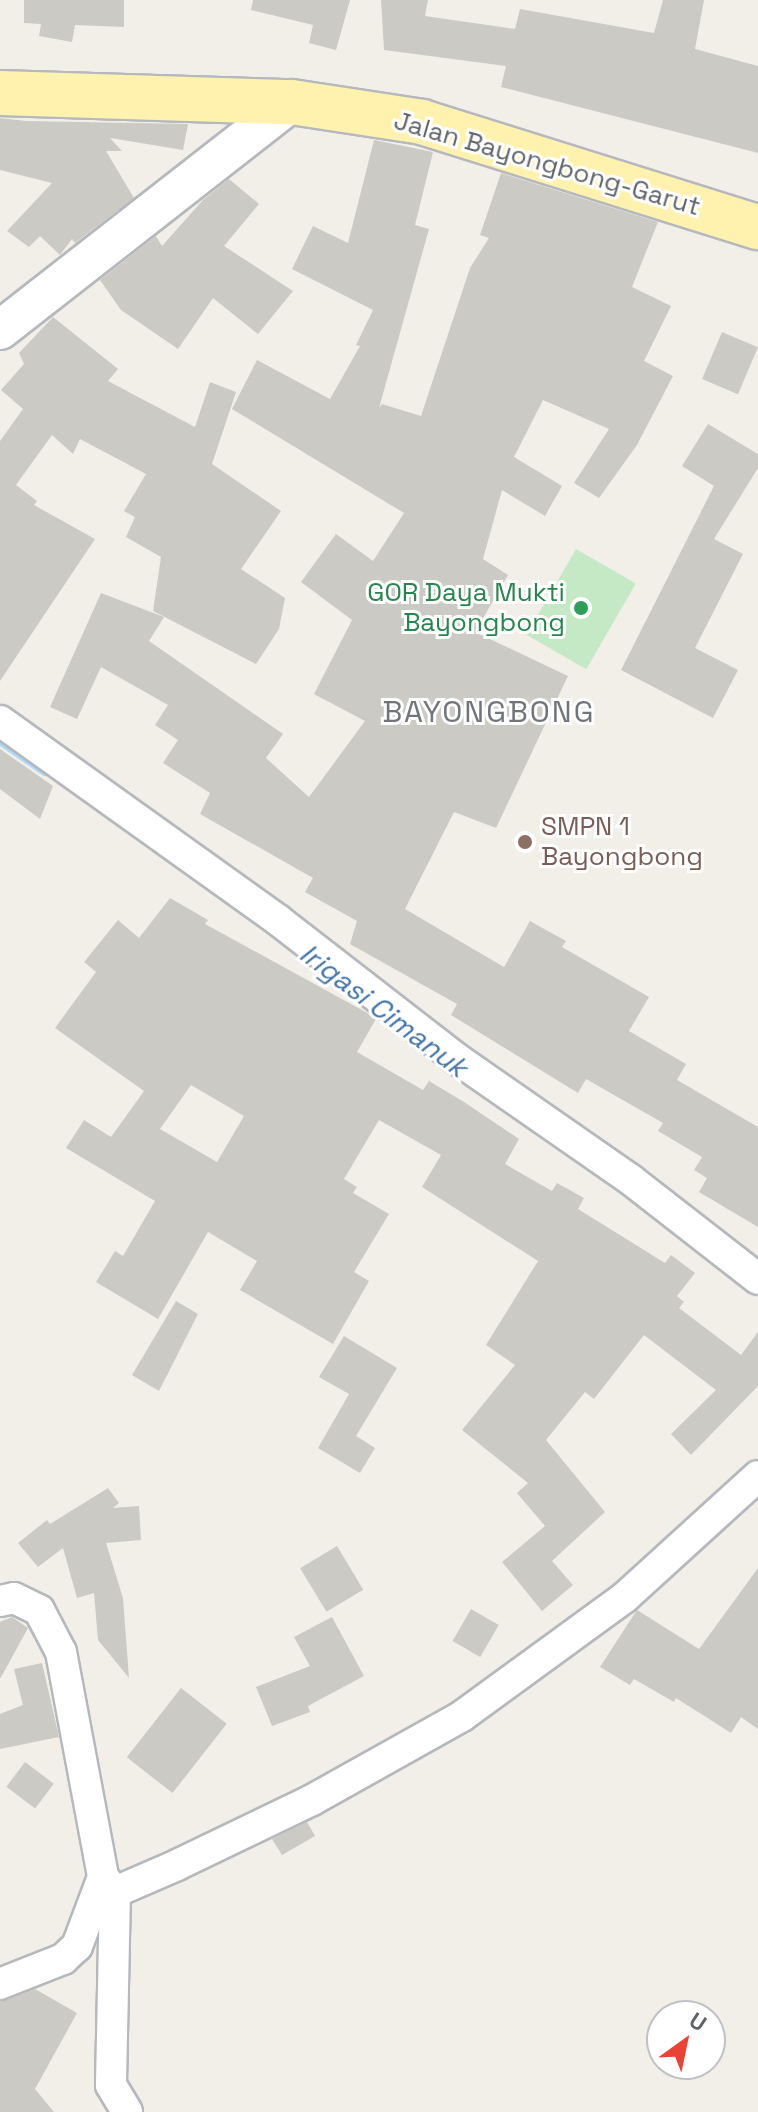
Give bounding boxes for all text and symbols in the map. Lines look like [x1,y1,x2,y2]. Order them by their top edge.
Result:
street label: Jalan Bayongbong-Garut [390,105,704,223]
place label: GOR Daya Mukti Bayongbong [367,577,565,638]
marker: GOR Daya Mukti Bayongbong [572,599,590,617]
district label: BAYONGBONG [382,694,596,730]
place label: SMPN 1 Bayongbong [541,811,703,872]
marker: SMPN 1 Bayongbong [516,833,534,851]
water label: Irigasi Cimanuk [294,936,474,1084]
north arrow [646,2000,726,2080]
text: U [684,2006,712,2037]

